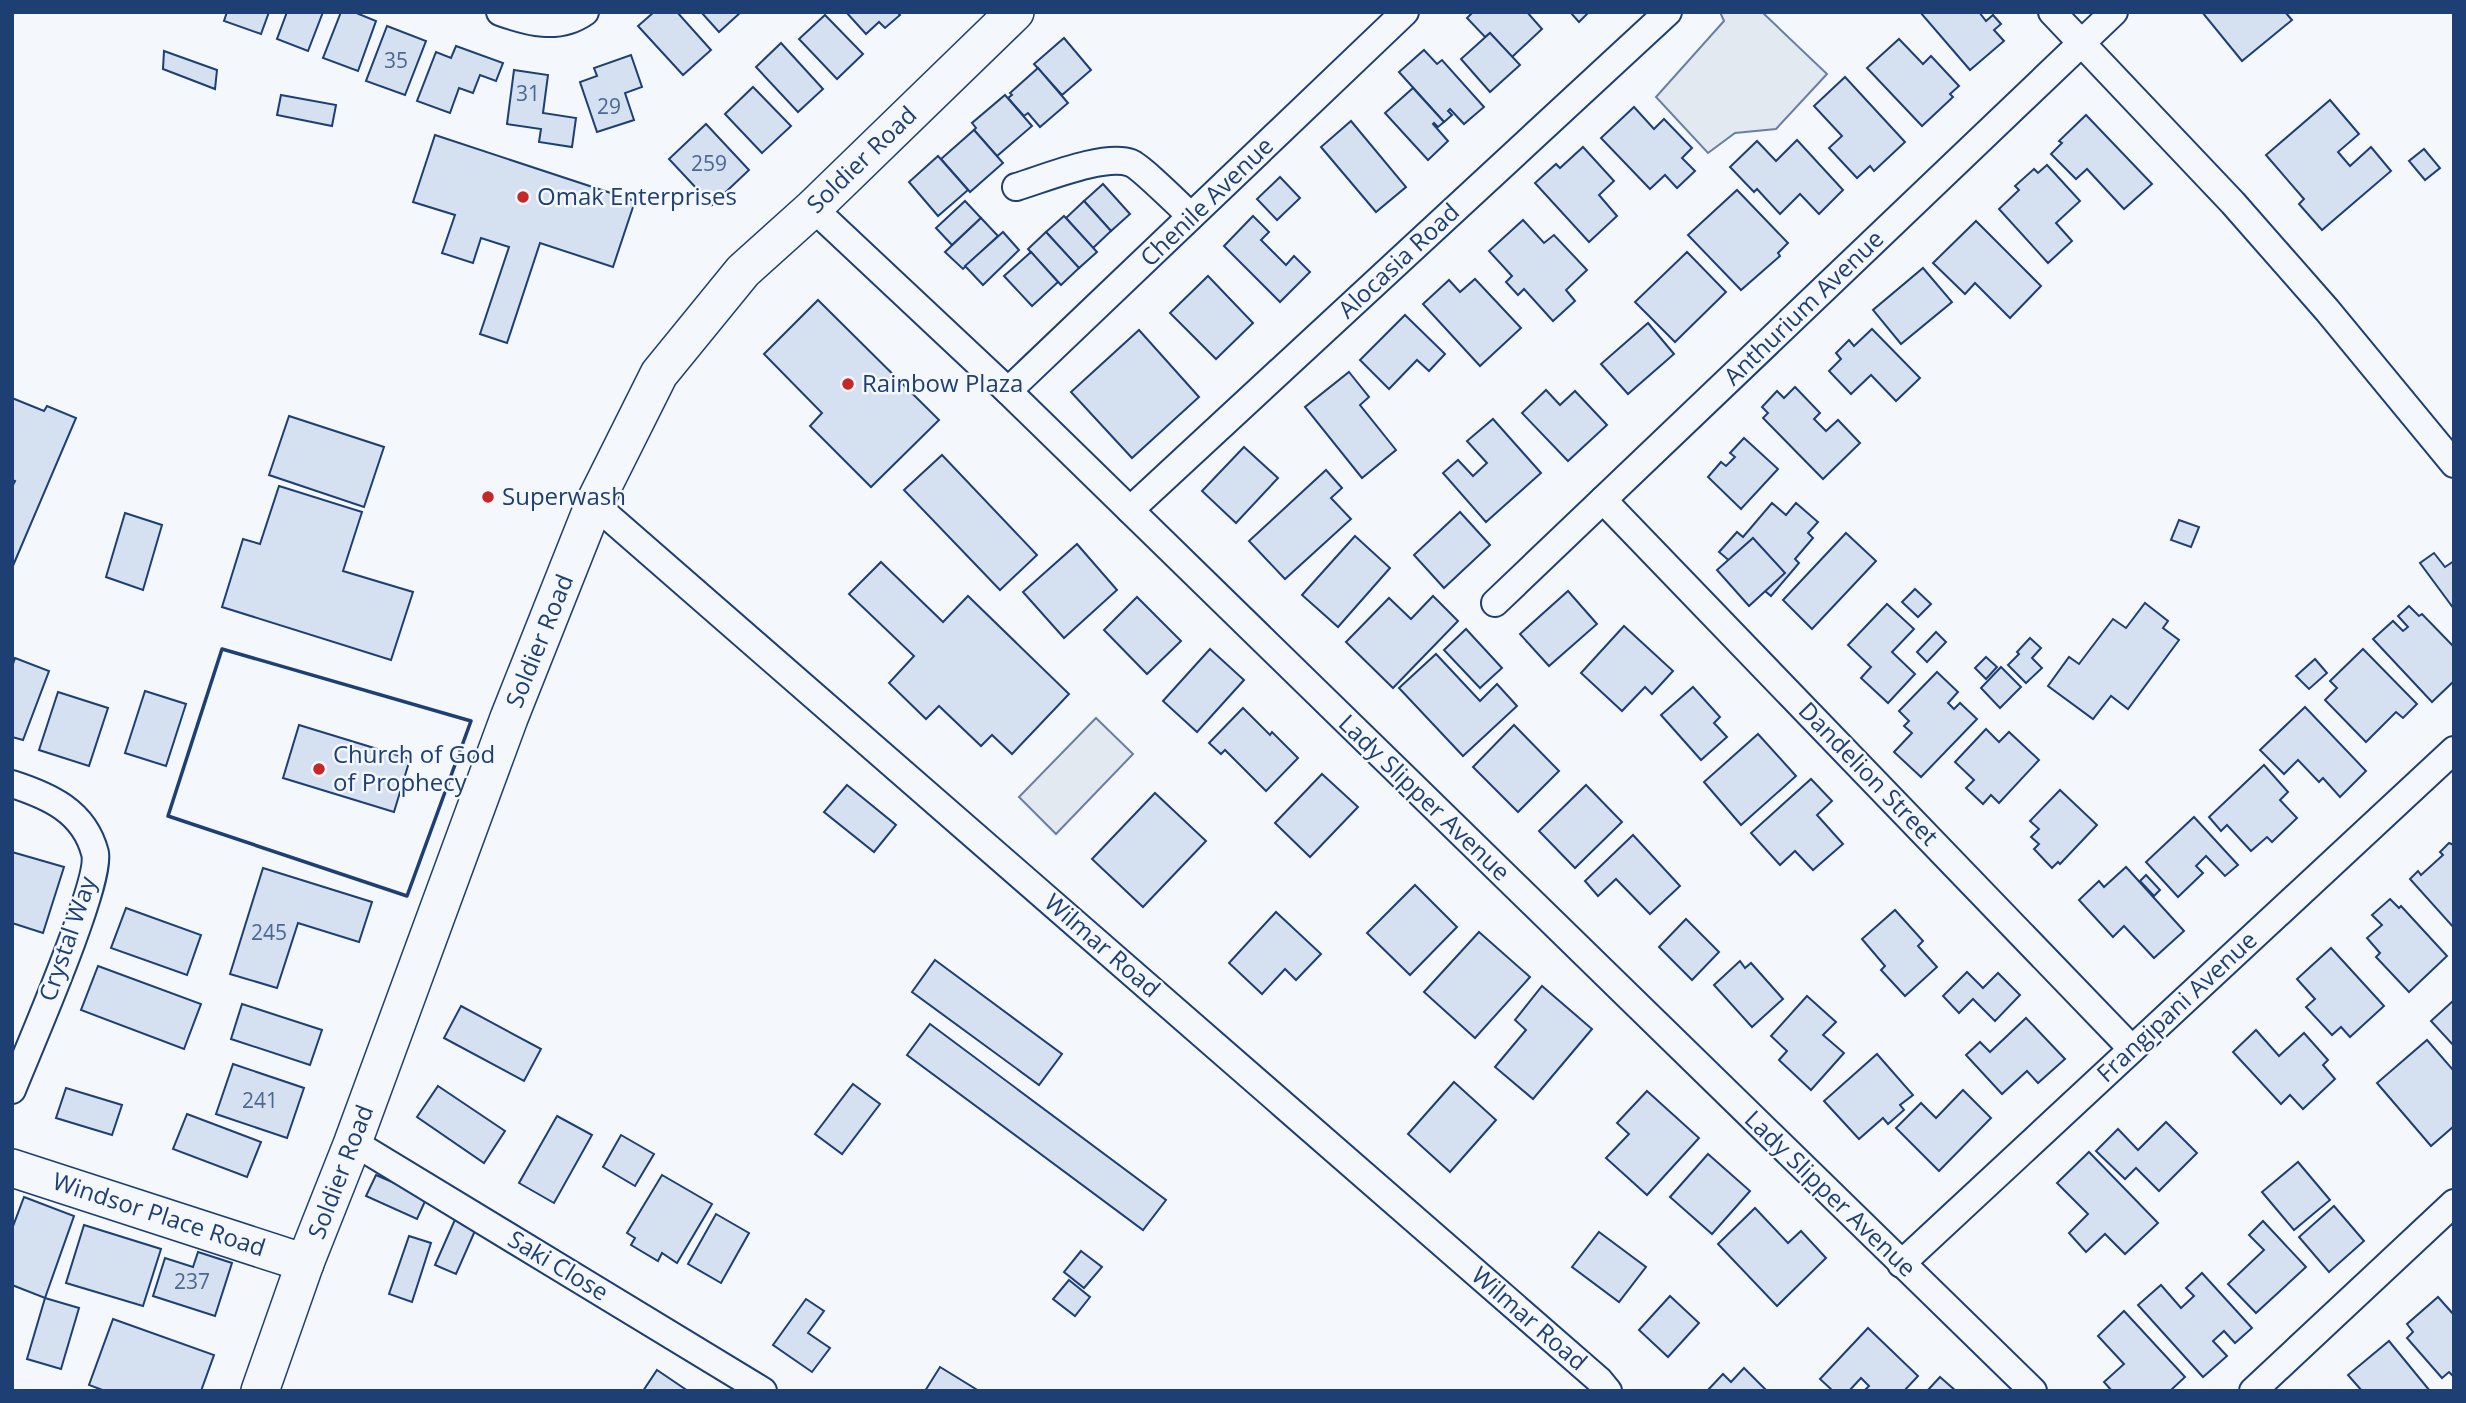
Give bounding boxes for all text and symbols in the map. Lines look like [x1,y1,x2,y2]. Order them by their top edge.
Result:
house number: 35 [384,46,408,74]
house number: 31 [516,79,540,107]
house number: 29 [597,92,621,120]
street label: Soldier Road [799,98,923,220]
street label: Chenile Avenue [1132,129,1280,273]
house number: 259 [691,149,727,177]
place label: Omak Enterprises [537,179,737,212]
marker: Omak Enterprises [515,189,531,205]
street label: Alocasia Road [1330,195,1466,325]
street label: Anthurium Avenue [1716,222,1890,392]
place label: Rainbow Plaza [862,366,1023,399]
marker: Rainbow Plaza [840,376,856,392]
place label: Superwash [502,479,626,512]
marker: Superwash [480,489,496,505]
street label: Soldier Road [497,569,580,712]
street label: Dandelion Street [1792,694,1946,852]
street label: Lady Slipper Avenue [1332,706,1518,887]
place label: Church of God of Prophecy [333,737,495,798]
marker: Church of God of Prophecy [311,761,327,777]
street label: Crystal Way [30,871,104,1005]
street label: Wilmar Road [1038,885,1168,1004]
house number: 245 [251,918,287,946]
street label: Frangipani Avenue [2089,923,2263,1089]
house number: 241 [242,1086,278,1114]
street label: Soldier Road [299,1100,380,1243]
street label: Lady Slipper Avenue [1738,1102,1924,1283]
street label: Windsor Place Road [49,1164,270,1264]
street label: Saki Close [502,1222,615,1308]
street label: Wilmar Road [1465,1258,1595,1377]
house number: 237 [174,1267,210,1295]

